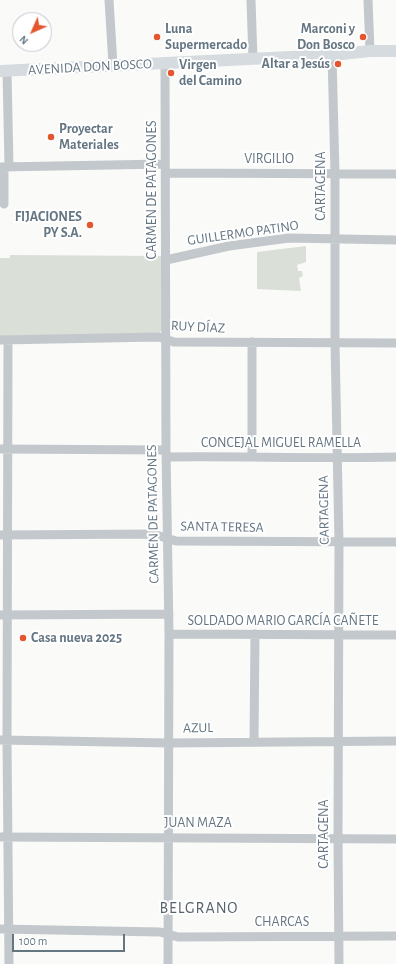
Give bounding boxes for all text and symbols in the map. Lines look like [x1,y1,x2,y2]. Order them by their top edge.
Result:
north arrow [12,12,52,52]
place label: Luna Supermercado [165,21,247,54]
place label: Marconi y Don Bosco [297,21,355,54]
marker: Luna Supermercado [152,32,162,42]
marker: Marconi y Don Bosco [358,32,368,42]
text: N [17,34,30,47]
street label: AVENIDA DON BOSCO [28,55,152,79]
place label: Altar a Jesús [261,56,330,72]
place label: Virgen del Camino [179,57,242,90]
marker: Altar a Jesús [333,59,343,69]
marker: Virgen del Camino [166,68,176,78]
street label: CARMEN DE PATAGONES [144,120,160,260]
place label: Proyectar Materiales [59,121,119,154]
marker: Proyectar Materiales [46,132,56,142]
street label: VIRGILIO [244,151,294,167]
street label: CARTAGENA [313,151,329,221]
place label: FIJACIONES PY S.A. [15,209,82,242]
street label: GUILLERMO PATINO [186,217,300,249]
marker: FIJACIONES PY S.A. [85,220,95,230]
street label: RUY DÍAZ [170,317,226,337]
street label: CONCEJAL MIGUEL RAMELLA [201,435,361,451]
street label: CARMEN DE PATAGONES [143,444,163,584]
street label: CARTAGENA [315,475,333,545]
street label: SANTA TERESA [180,518,264,536]
street label: SOLDADO MARIO GARCÍA CAÑETE [188,613,378,629]
place label: Casa nueva 2025 [31,630,122,646]
marker: Casa nueva 2025 [18,633,28,643]
street label: AZUL [183,719,213,737]
street label: CARTAGENA [316,799,332,869]
street label: JUAN MAZA [164,815,232,831]
district label: BELGRANO [160,898,238,918]
street label: CHARCAS [255,914,309,930]
scale bar [14,926,127,952]
text: 100 m [19,935,47,947]

